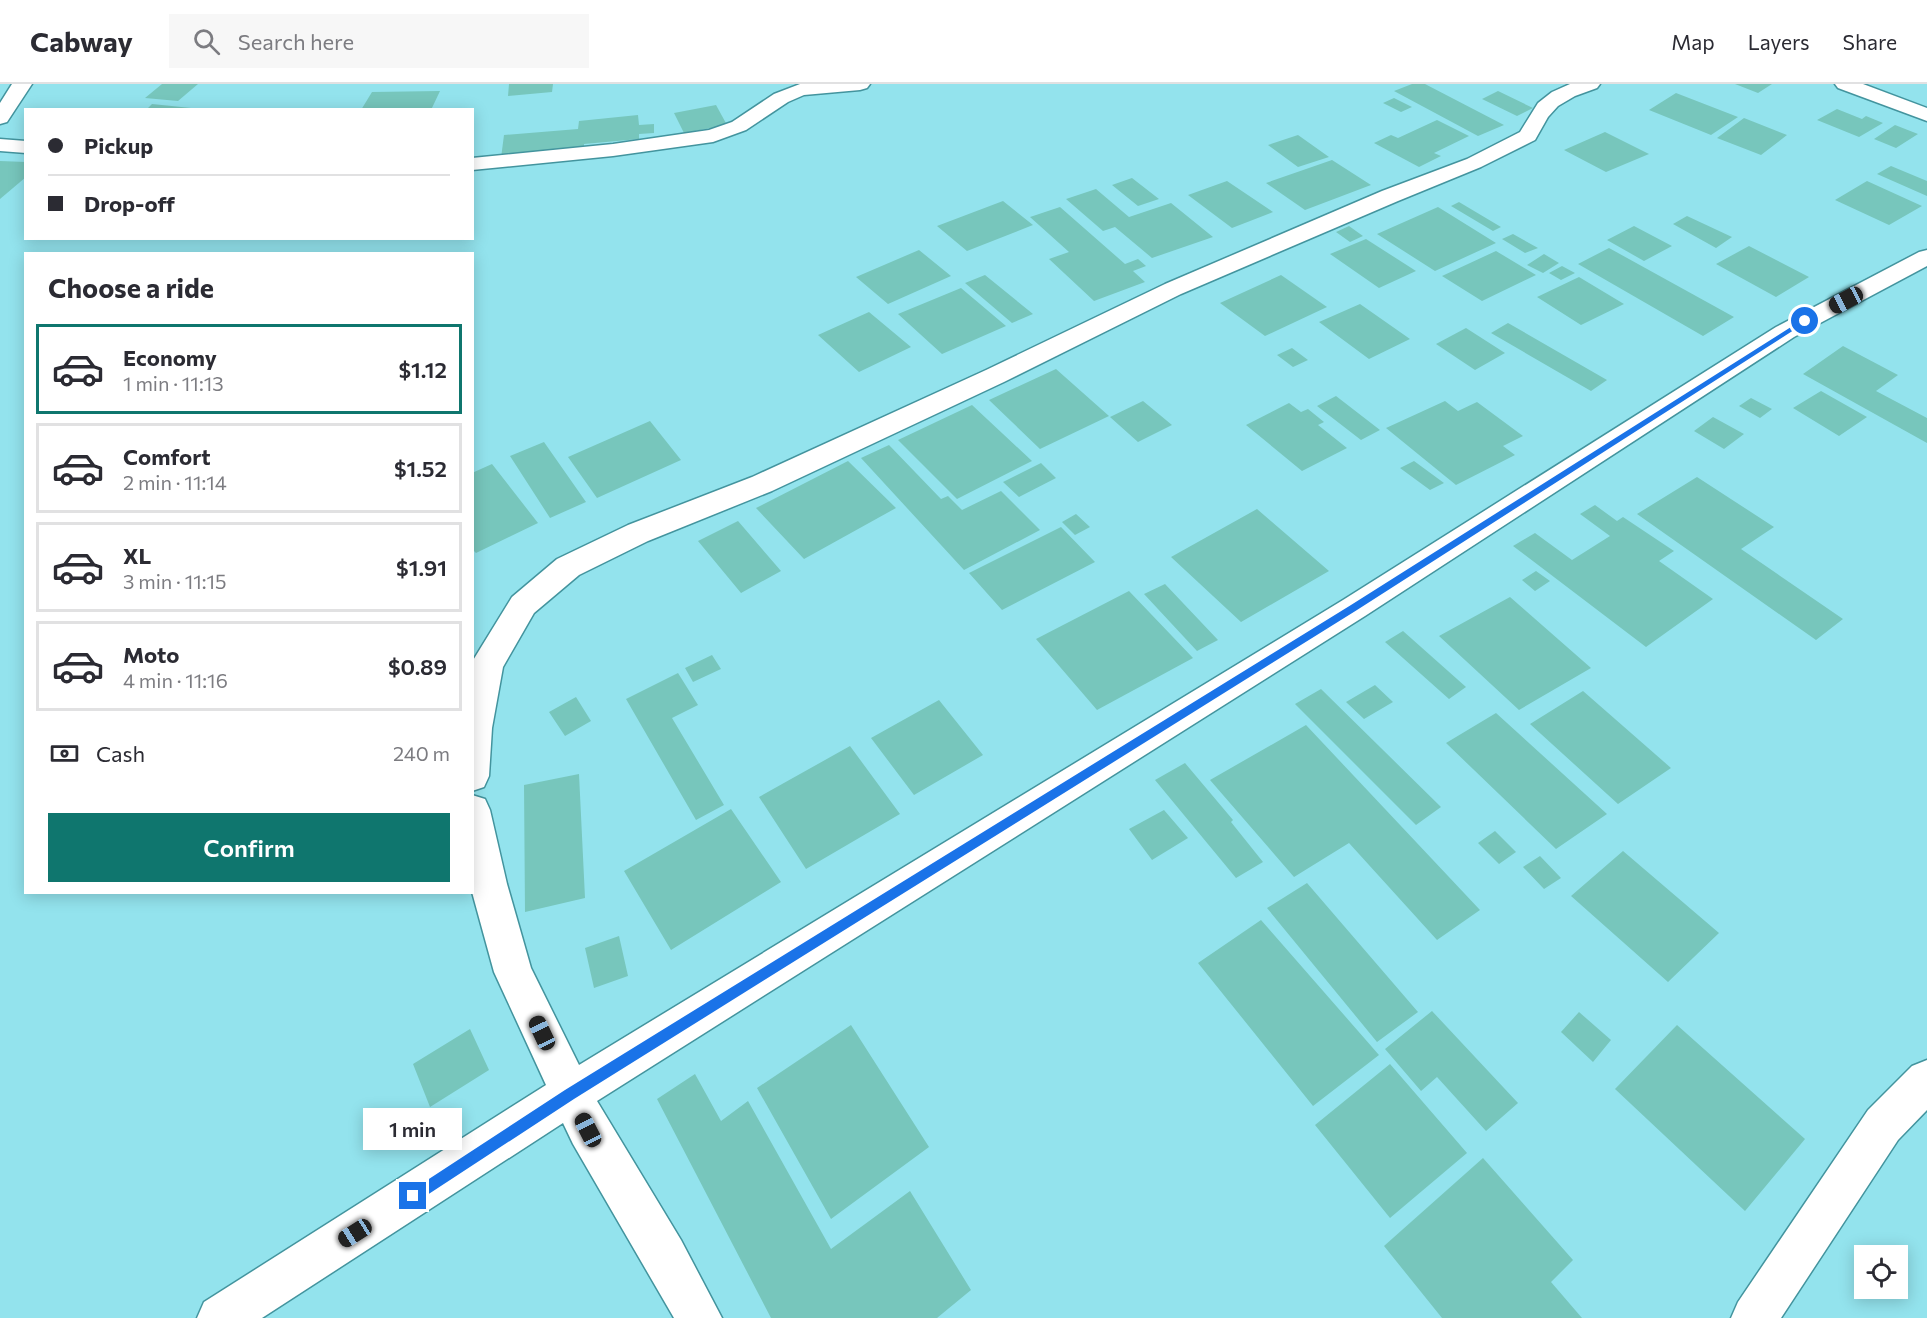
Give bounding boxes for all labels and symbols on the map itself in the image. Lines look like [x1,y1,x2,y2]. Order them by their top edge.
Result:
car [1826,284,1866,316]
route start [1791,307,1818,334]
car [526,1013,558,1053]
callout: 1 min [364,1109,462,1151]
car [572,1110,604,1150]
route end [399,1182,426,1209]
car [335,1216,375,1250]

